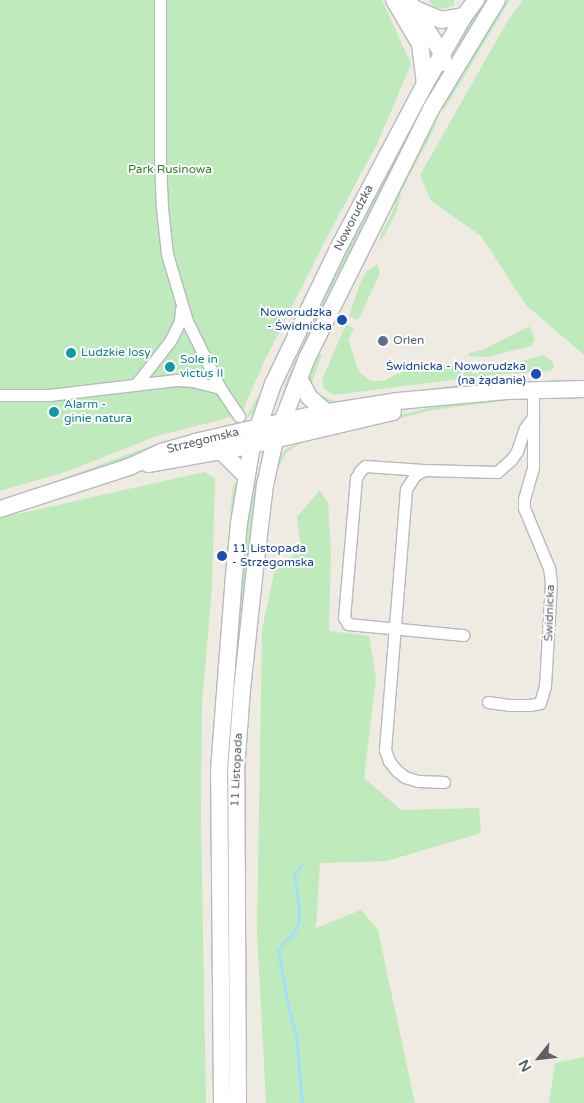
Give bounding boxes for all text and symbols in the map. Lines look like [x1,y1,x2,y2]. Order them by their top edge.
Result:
park label: Park Rusinowa [128,163,212,177]
street label: Noworudzka [331,183,377,253]
place label: Noworudzka - Świdnicka [260,306,332,334]
marker: Noworudzka - Świdnicka [336,314,348,326]
place label: Orlen [393,334,424,348]
marker: Orlen [377,335,389,347]
place label: Ludzkie losy [81,346,151,360]
marker: Ludzkie losy [65,347,77,359]
place label: Sole in victus II [180,353,223,381]
place label: Świdnicka - Noworudzka (na żądanie) [386,360,526,388]
marker: Sole in victus II [164,361,176,373]
marker: Świdnicka - Noworudzka (na żądanie) [530,368,542,380]
place label: Alarm - ginie natura [64,398,132,426]
marker: Alarm - ginie natura [48,406,60,418]
street label: Strzegomska [165,425,241,457]
place label: 11 Listopada - Strzegomska [232,542,314,570]
marker: 11 Listopada - Strzegomska [216,550,228,562]
street label: Świdnicka [542,584,558,642]
street label: 11 Listopada [228,733,246,807]
north arrow [514,1033,564,1083]
text: N [515,1056,536,1075]

